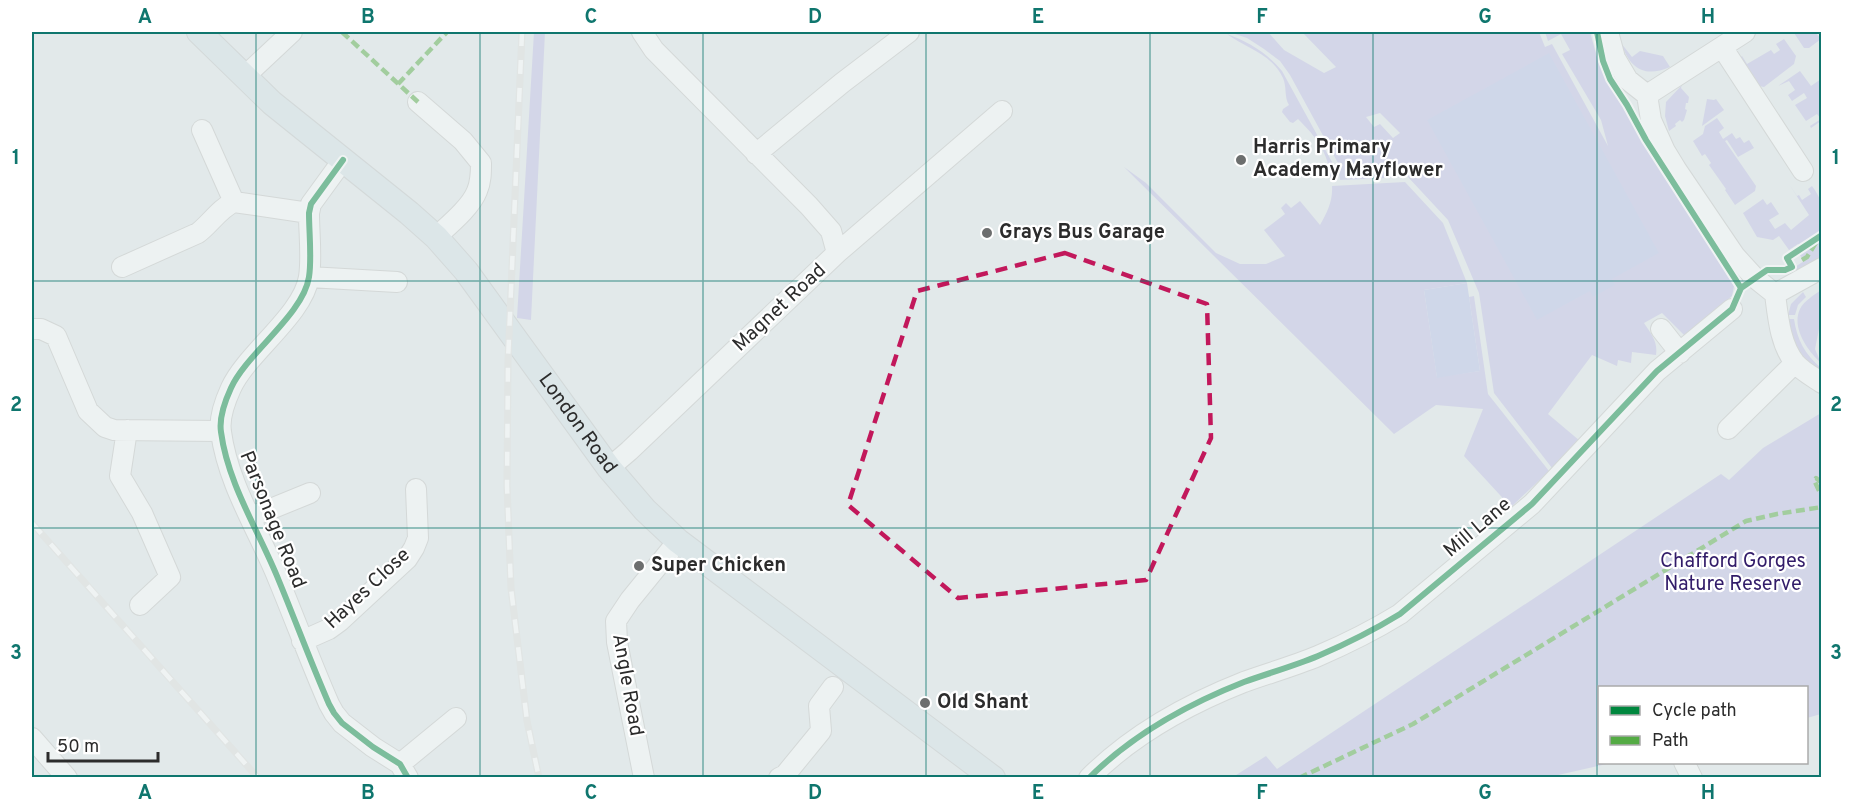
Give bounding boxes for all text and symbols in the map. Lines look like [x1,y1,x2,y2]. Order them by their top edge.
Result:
text: A [138,5,152,31]
text: B [361,5,375,31]
text: C [585,5,597,31]
text: D [808,5,822,31]
text: E [1032,5,1044,31]
text: F [1256,5,1268,31]
text: G [1478,5,1492,31]
text: H [1701,5,1715,31]
place label: Harris Primary Academy Mayflower [1253,135,1443,184]
text: 1 [12,146,20,172]
text: 1 [1832,146,1840,172]
marker: Harris Primary Academy Mayflower [1234,153,1248,167]
place label: Grays Bus Garage [999,220,1165,246]
marker: Grays Bus Garage [980,226,994,240]
street label: Magnet Road [728,258,832,358]
street label: London Road [532,368,622,480]
text: 2 [10,393,22,419]
text: 2 [1830,393,1842,419]
street label: Parsonage Road [233,447,311,593]
street label: Mill Lane [1439,492,1517,564]
street label: Hayes Close [320,543,416,635]
park label: Chafford Gorges Nature Reserve [1660,549,1806,598]
place label: Super Chicken [651,553,786,579]
marker: Super Chicken [632,559,646,573]
street label: Angle Road [605,632,649,738]
text: 3 [10,641,22,667]
text: 3 [1830,641,1842,667]
legend [1598,686,1808,764]
place label: Old Shant [937,690,1029,716]
marker: Old Shant [918,696,932,710]
text: Cycle path [1652,700,1737,723]
scale bar [48,725,158,763]
text: Path [1652,730,1689,753]
text: 50 m [57,736,99,759]
text: A [138,781,152,807]
text: B [361,781,375,807]
text: C [585,781,597,807]
text: D [808,781,822,807]
text: E [1032,781,1044,807]
text: F [1256,781,1268,807]
text: G [1478,781,1492,807]
text: H [1701,781,1715,807]

